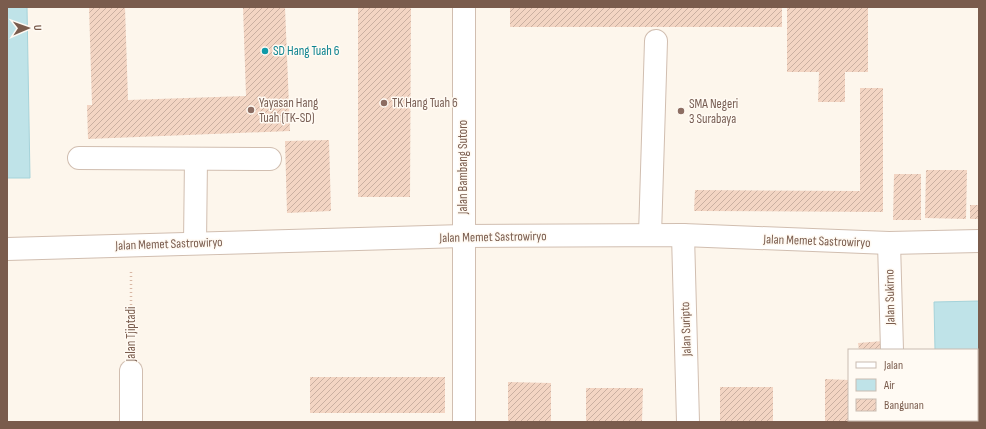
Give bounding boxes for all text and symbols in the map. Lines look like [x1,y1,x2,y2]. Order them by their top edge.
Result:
north arrow [8,8,48,48]
text: U [31,25,44,31]
place label: SD Hang Tuah 6 [273,43,340,59]
marker: SD Hang Tuah 6 [260,46,270,56]
place label: Yayasan Hang Tuah (TK-SD) [259,95,318,126]
place label: TK Hang Tuah 6 [392,95,458,111]
place label: SMA Negeri 3 Surabaya [689,96,738,127]
marker: TK Hang Tuah 6 [379,98,389,108]
marker: Yayasan Hang Tuah (TK-SD) [246,105,256,115]
marker: SMA Negeri 3 Surabaya [676,106,686,116]
street label: Jalan Bambang Sutoro [455,120,471,215]
street label: Jalan Memet Sastrowiryo [438,228,547,246]
street label: Jalan Memet Sastrowiryo [762,231,871,251]
street label: Jalan Memet Sastrowiryo [114,234,223,254]
street label: Jalan Sukirno [882,269,899,326]
street label: Jalan Suripto [677,301,695,358]
street label: Jalan Tjiptadi [123,307,139,362]
legend [848,349,978,421]
text: Jalan [883,358,903,373]
text: Air [883,378,895,393]
text: Bangunan [884,398,924,413]

